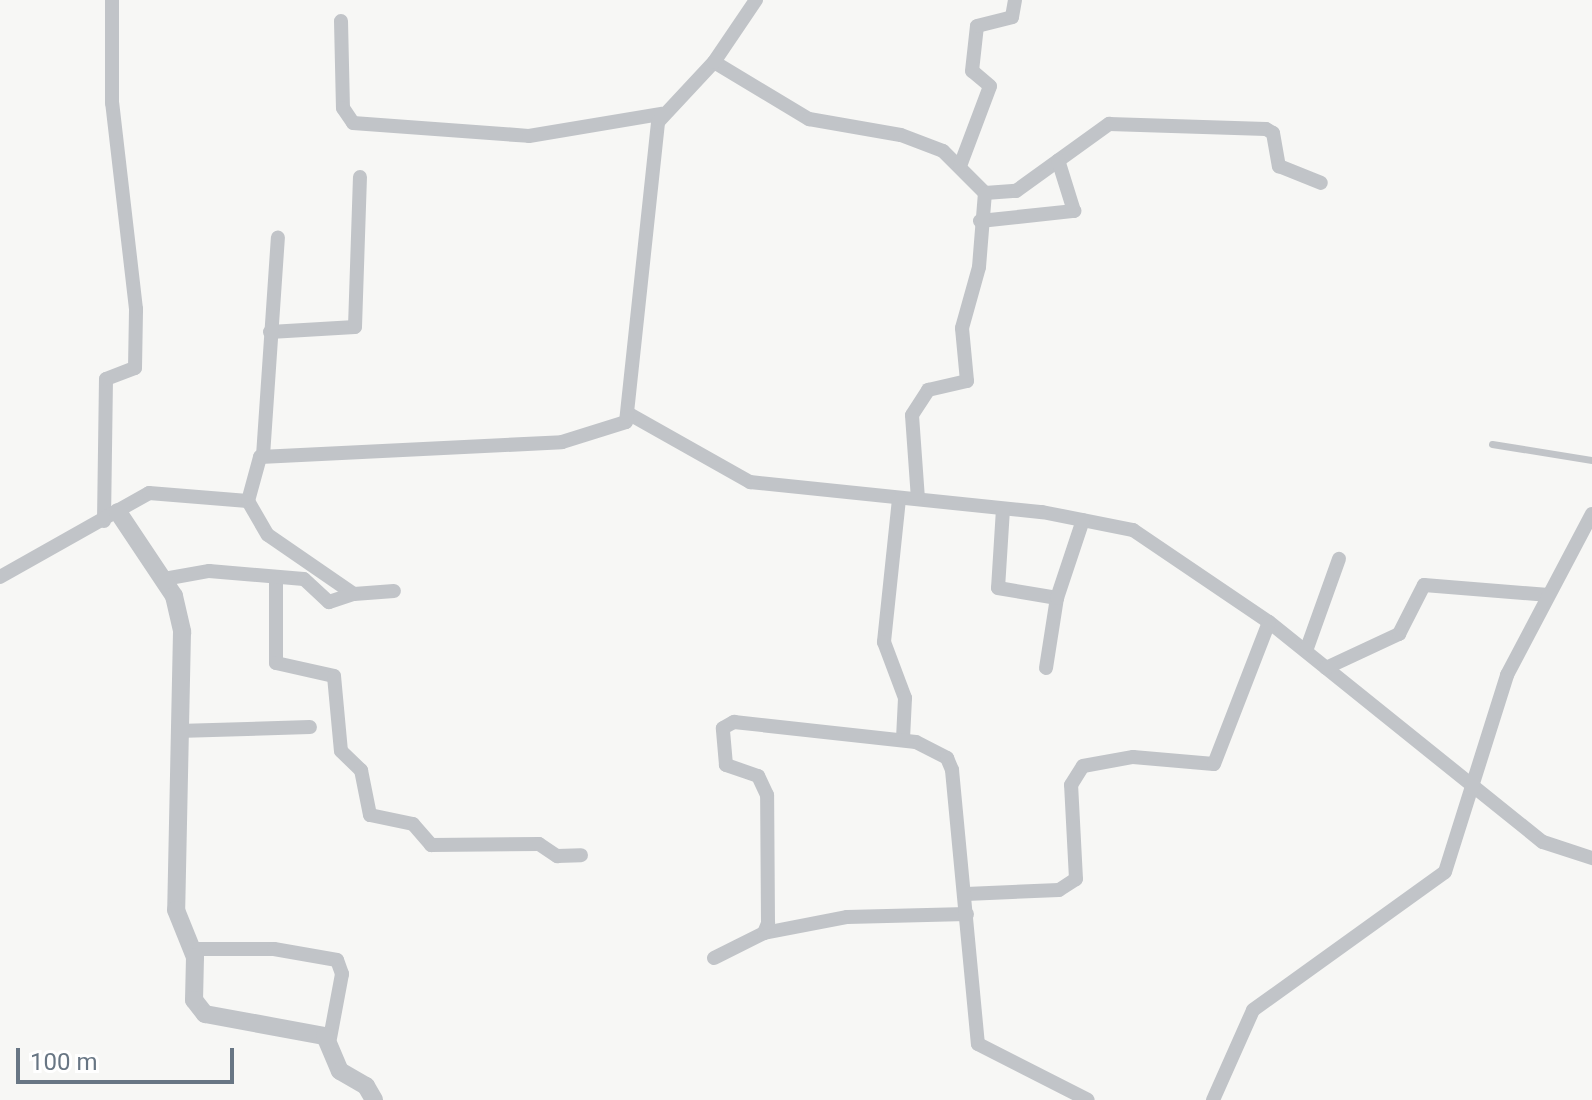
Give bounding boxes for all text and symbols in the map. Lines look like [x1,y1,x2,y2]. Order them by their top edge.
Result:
scale bar [20,1032,238,1082]
text: 100 m [30,1048,97,1076]

